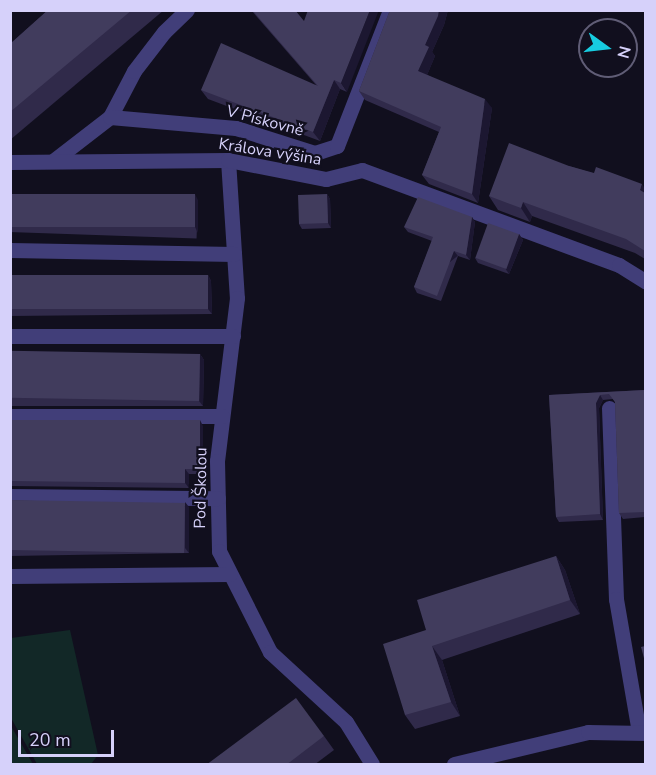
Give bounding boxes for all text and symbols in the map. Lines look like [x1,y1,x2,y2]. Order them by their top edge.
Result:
north arrow [578,18,638,78]
text: N [611,44,636,61]
street label: V Pískovně [224,101,306,141]
street label: Králova výšina [217,134,323,170]
street label: Pod Školou [191,447,211,529]
scale bar [21,718,117,756]
text: 20 m [29,728,71,752]

